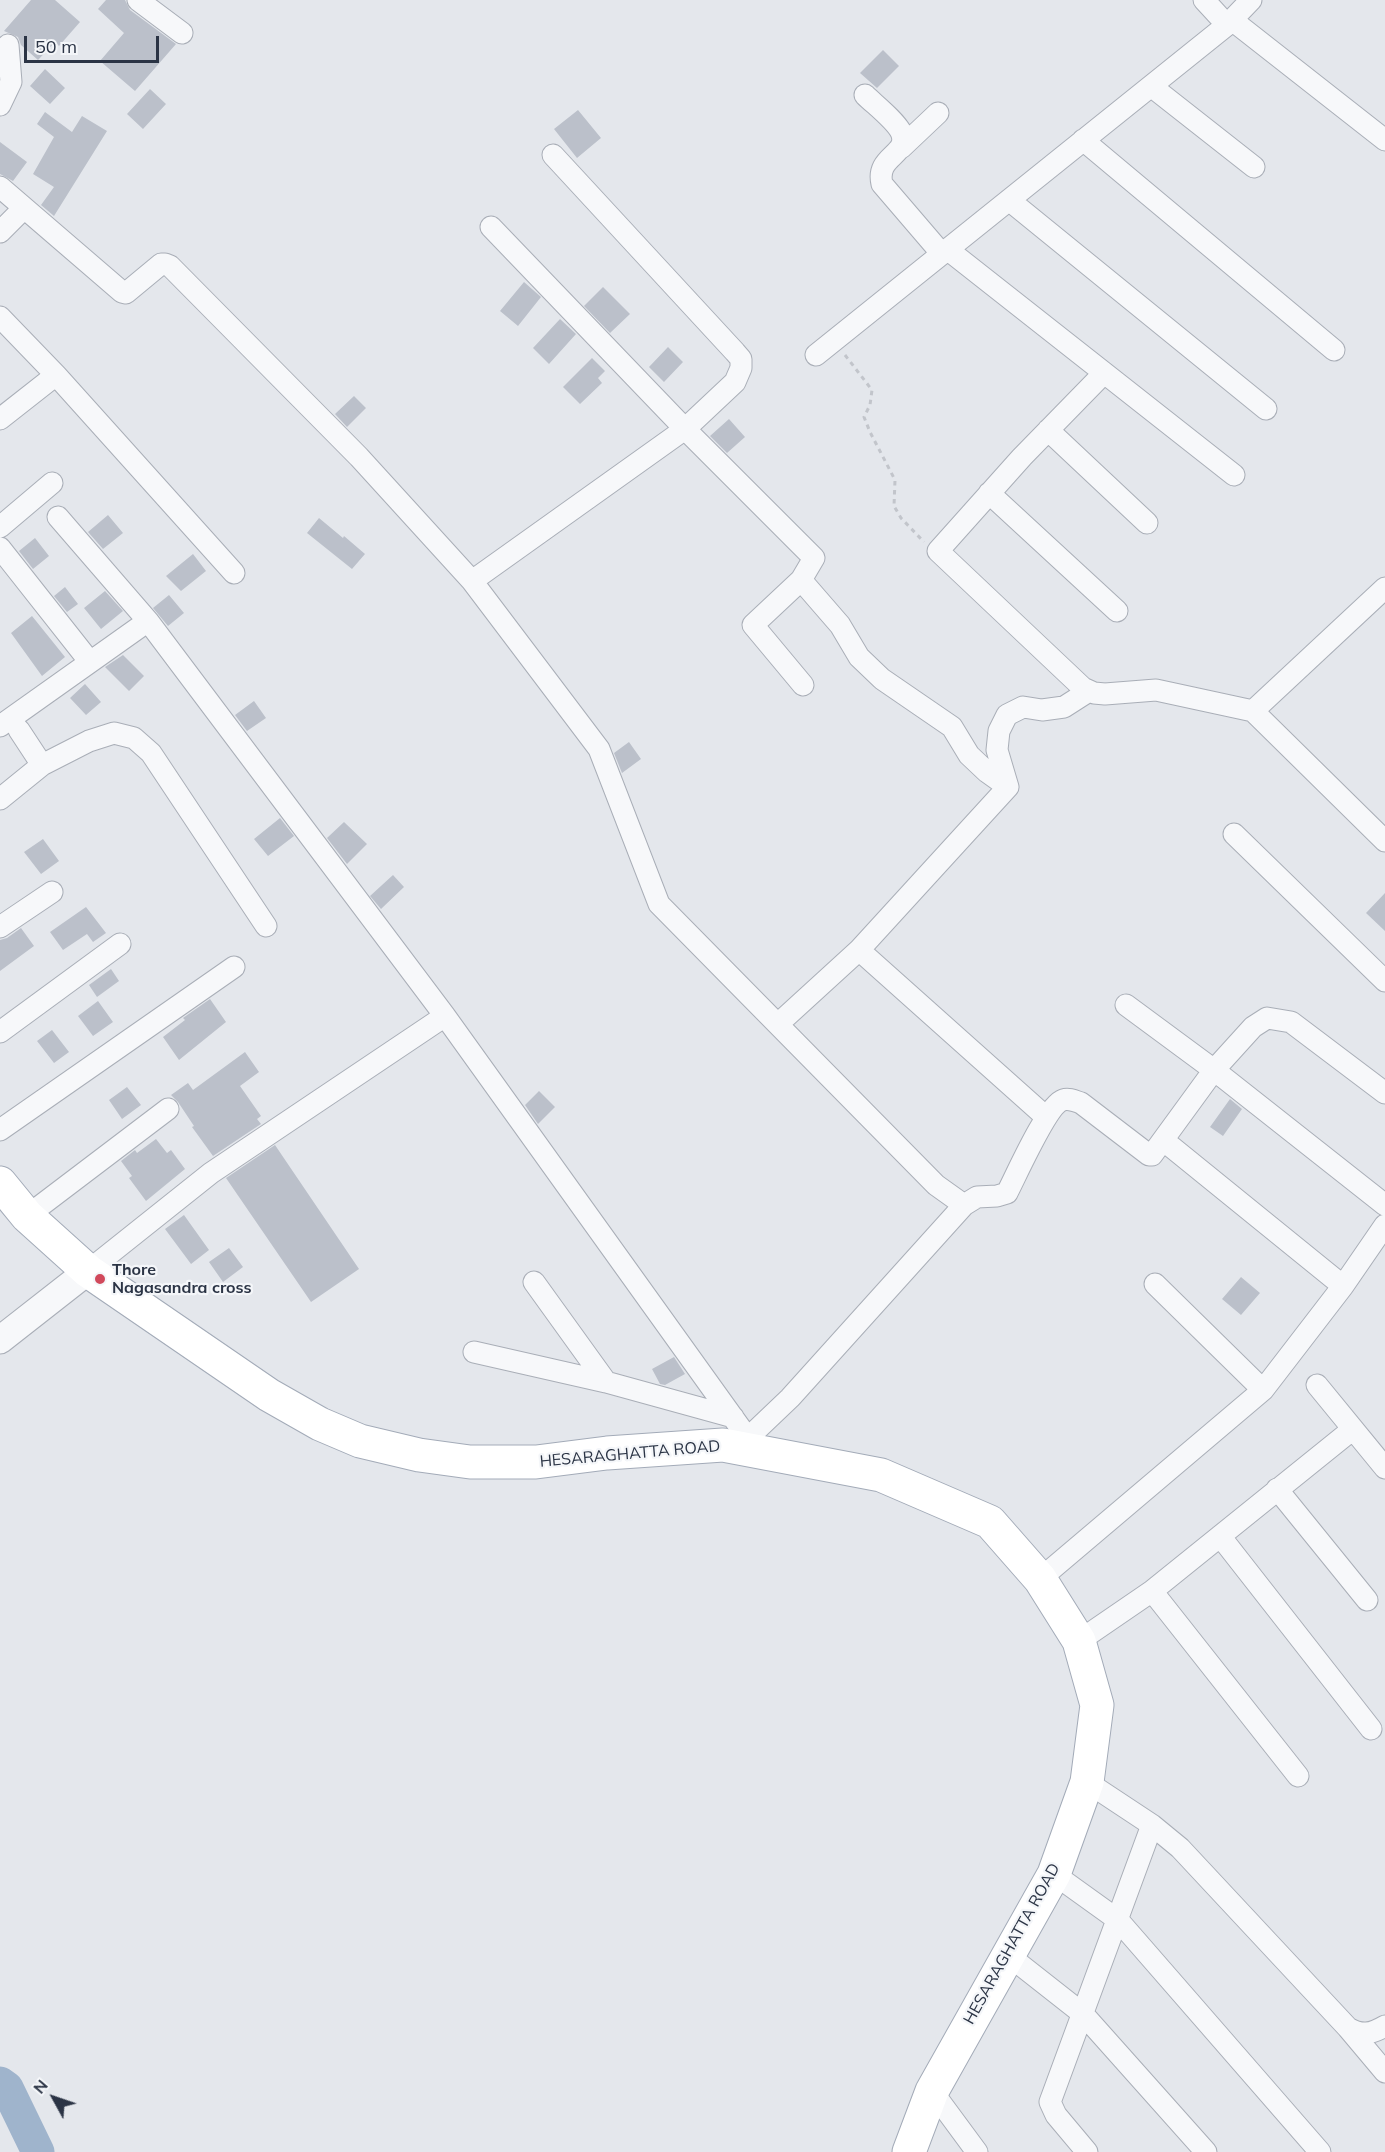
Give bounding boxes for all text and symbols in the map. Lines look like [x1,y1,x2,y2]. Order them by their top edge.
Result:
scale bar [27,24,162,62]
text: 50 m [35,35,77,58]
place label: Thore Nagasandra cross [112,1260,252,1298]
marker: Thore Nagasandra cross [93,1272,107,1286]
street label: HESARAGHATTA ROAD [539,1437,721,1471]
street label: HESARAGHATTA ROAD [960,1860,1064,2028]
north arrow [24,2068,84,2128]
text: N [29,2075,52,2097]

